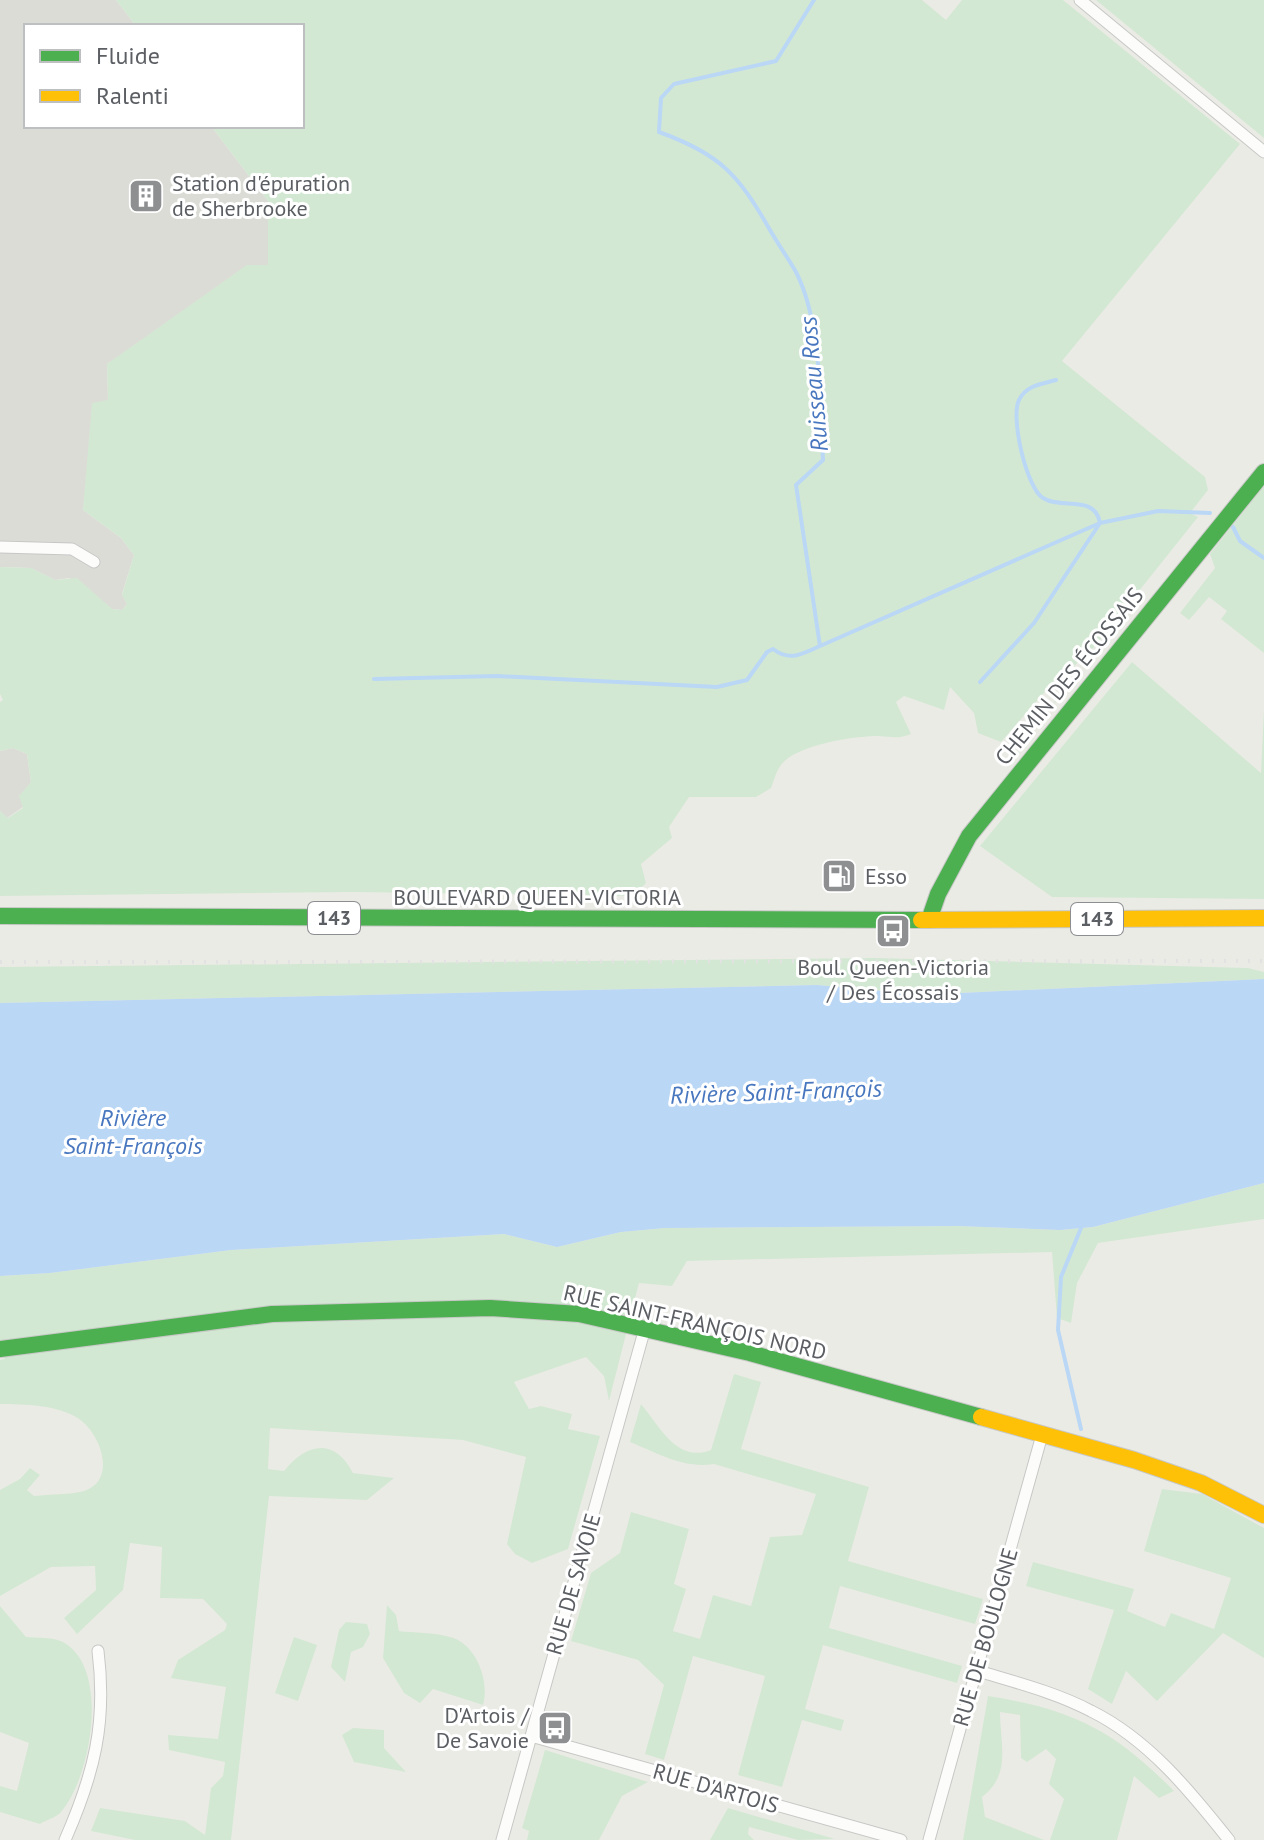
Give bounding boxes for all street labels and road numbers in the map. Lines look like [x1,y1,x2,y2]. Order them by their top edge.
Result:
street label: CHEMIN DES ÉCOSSAIS [989,582,1149,770]
street label: BOULEVARD QUEEN-VICTORIA [393,883,681,911]
road number: 143 [308,902,360,934]
road number: 143 [1071,903,1123,935]
street label: RUE SAINT-FRANÇOIS NORD [561,1278,829,1366]
street label: RUE DE SAVOIE [539,1510,607,1658]
street label: RUE DE BOULOGNE [946,1544,1024,1730]
street label: RUE D'ARTOIS [650,1757,782,1819]

